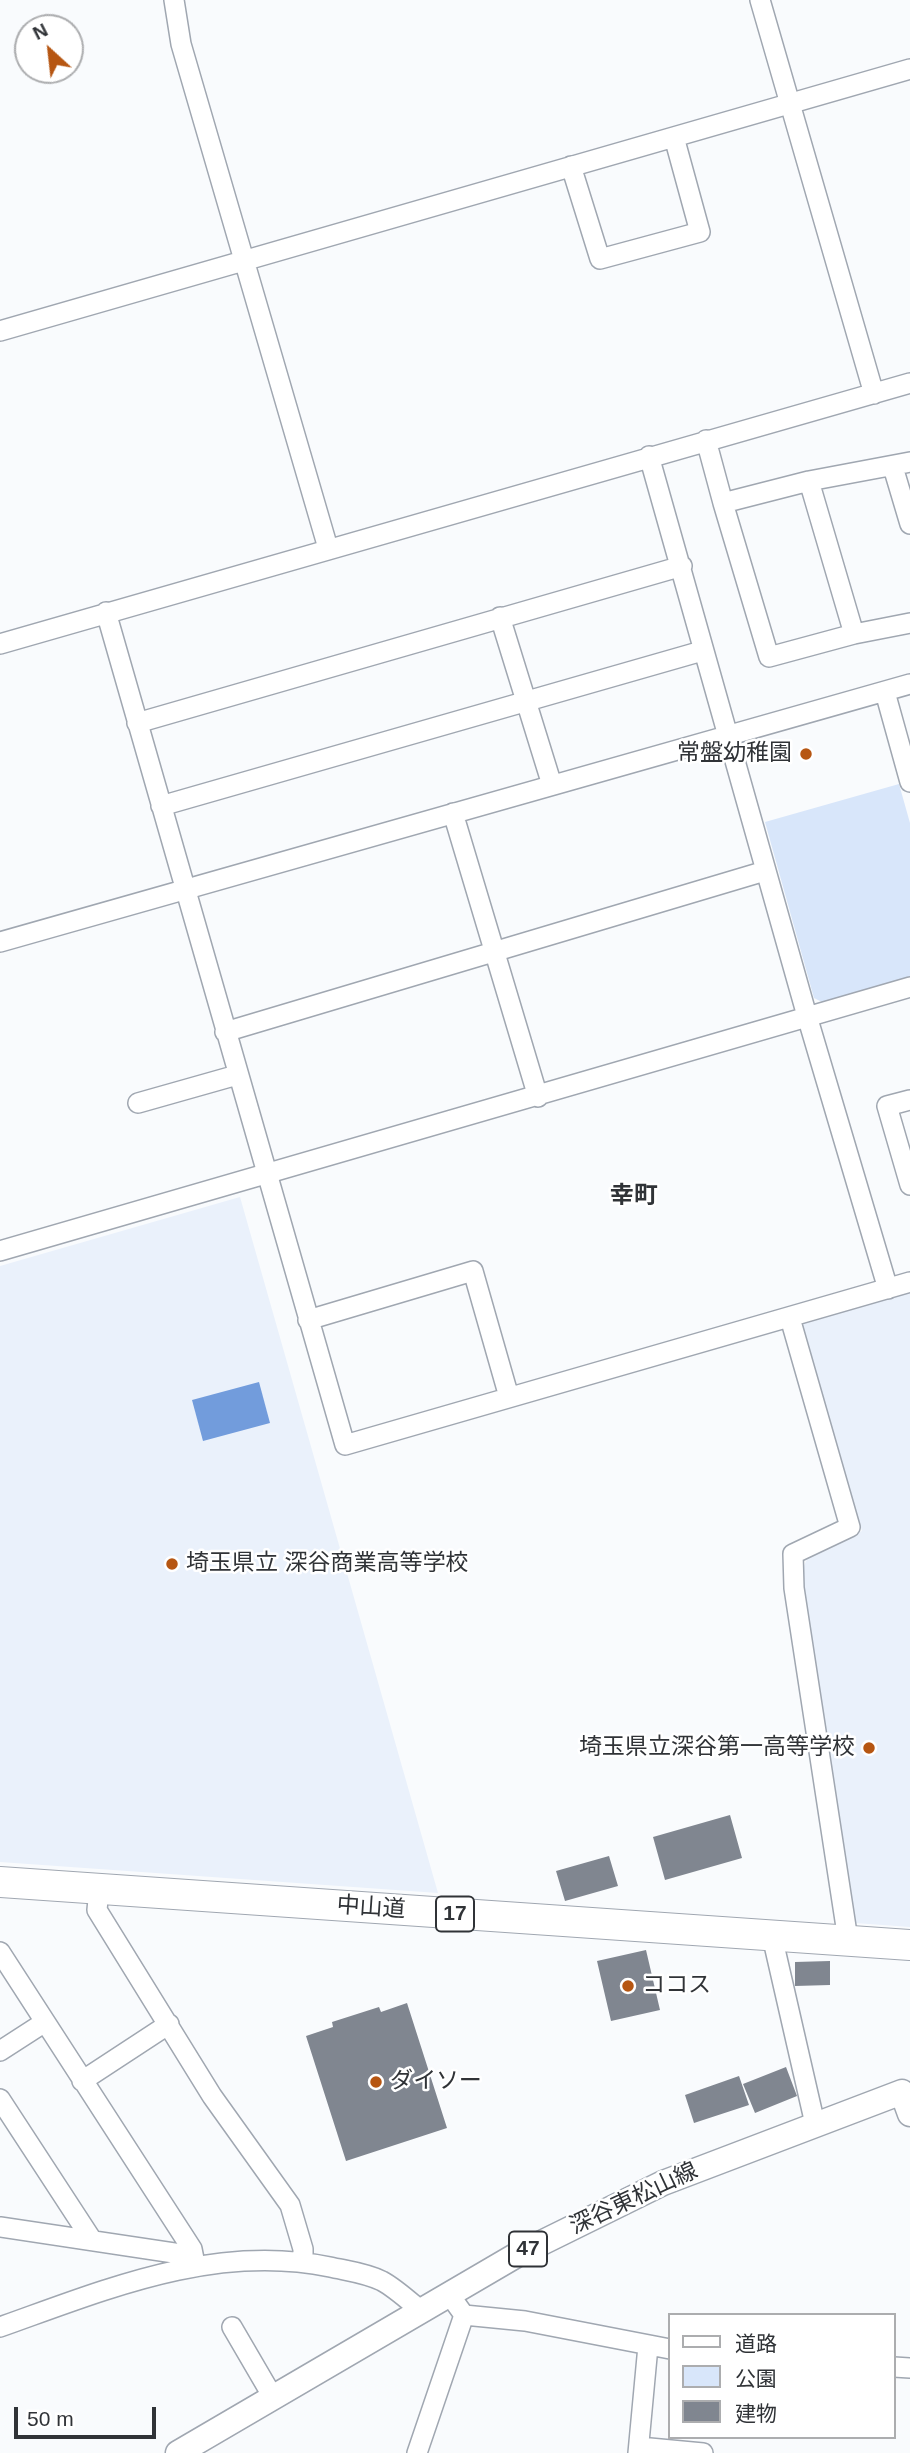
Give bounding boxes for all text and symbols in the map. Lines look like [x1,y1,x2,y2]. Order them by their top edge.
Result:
north arrow [14,14,84,84]
text: N [29,19,51,44]
place label: 常盤幼稚園 [677,740,792,768]
marker: 常盤幼稚園 [798,746,814,762]
district label: 幸町 [610,1182,658,1210]
place label: 埼玉県立 深谷商業高等学校 [186,1550,468,1578]
marker: 埼玉県立 深谷商業高等学校 [164,1556,180,1572]
place label: 埼玉県立深谷第一高等学校 [579,1734,855,1762]
marker: 埼玉県立深谷第一高等学校 [861,1740,877,1756]
street label: 中山道 [336,1892,406,1924]
road number: 17 [436,1896,474,1932]
place label: ココス [642,1972,711,2000]
marker: ココス [620,1978,636,1994]
place label: ダイソー [390,2068,482,2096]
marker: ダイソー [368,2074,384,2090]
street label: 深谷東松山線 [566,2157,702,2241]
road number: 47 [509,2232,547,2266]
legend [668,2313,896,2439]
text: 道路 [735,2332,777,2355]
text: 公園 [735,2367,777,2390]
scale bar [18,2394,159,2438]
text: 建物 [735,2402,777,2425]
text: 50 m [27,2407,74,2430]

